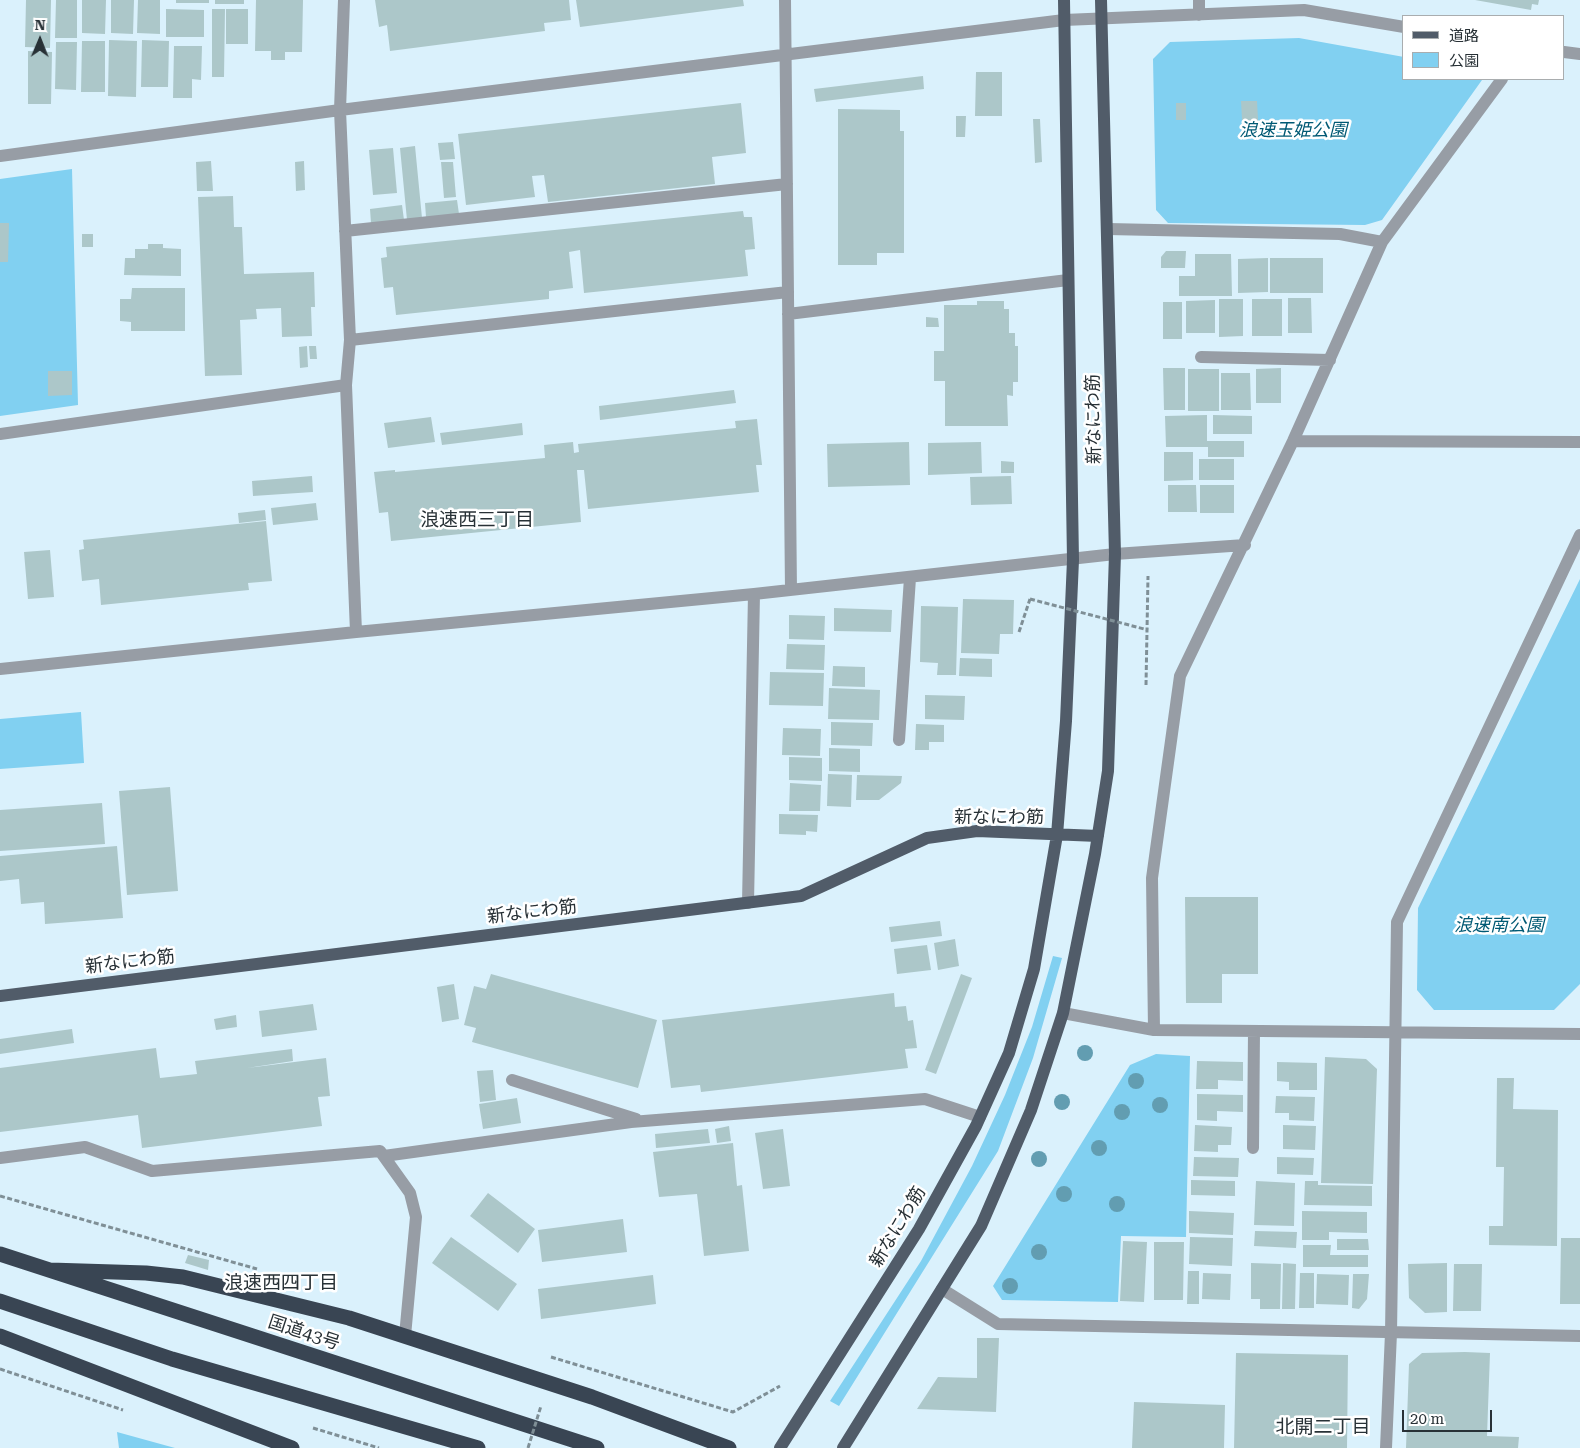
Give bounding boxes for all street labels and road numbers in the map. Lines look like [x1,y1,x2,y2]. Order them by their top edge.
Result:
street label: 新なにわ筋 [1082,374,1106,464]
street label: 新なにわ筋 [954,807,1044,829]
street label: 新なにわ筋 [486,896,578,928]
street label: 新なにわ筋 [84,946,176,978]
street label: 新なにわ筋 [866,1183,930,1271]
street label: 国道43号 [265,1311,343,1355]

